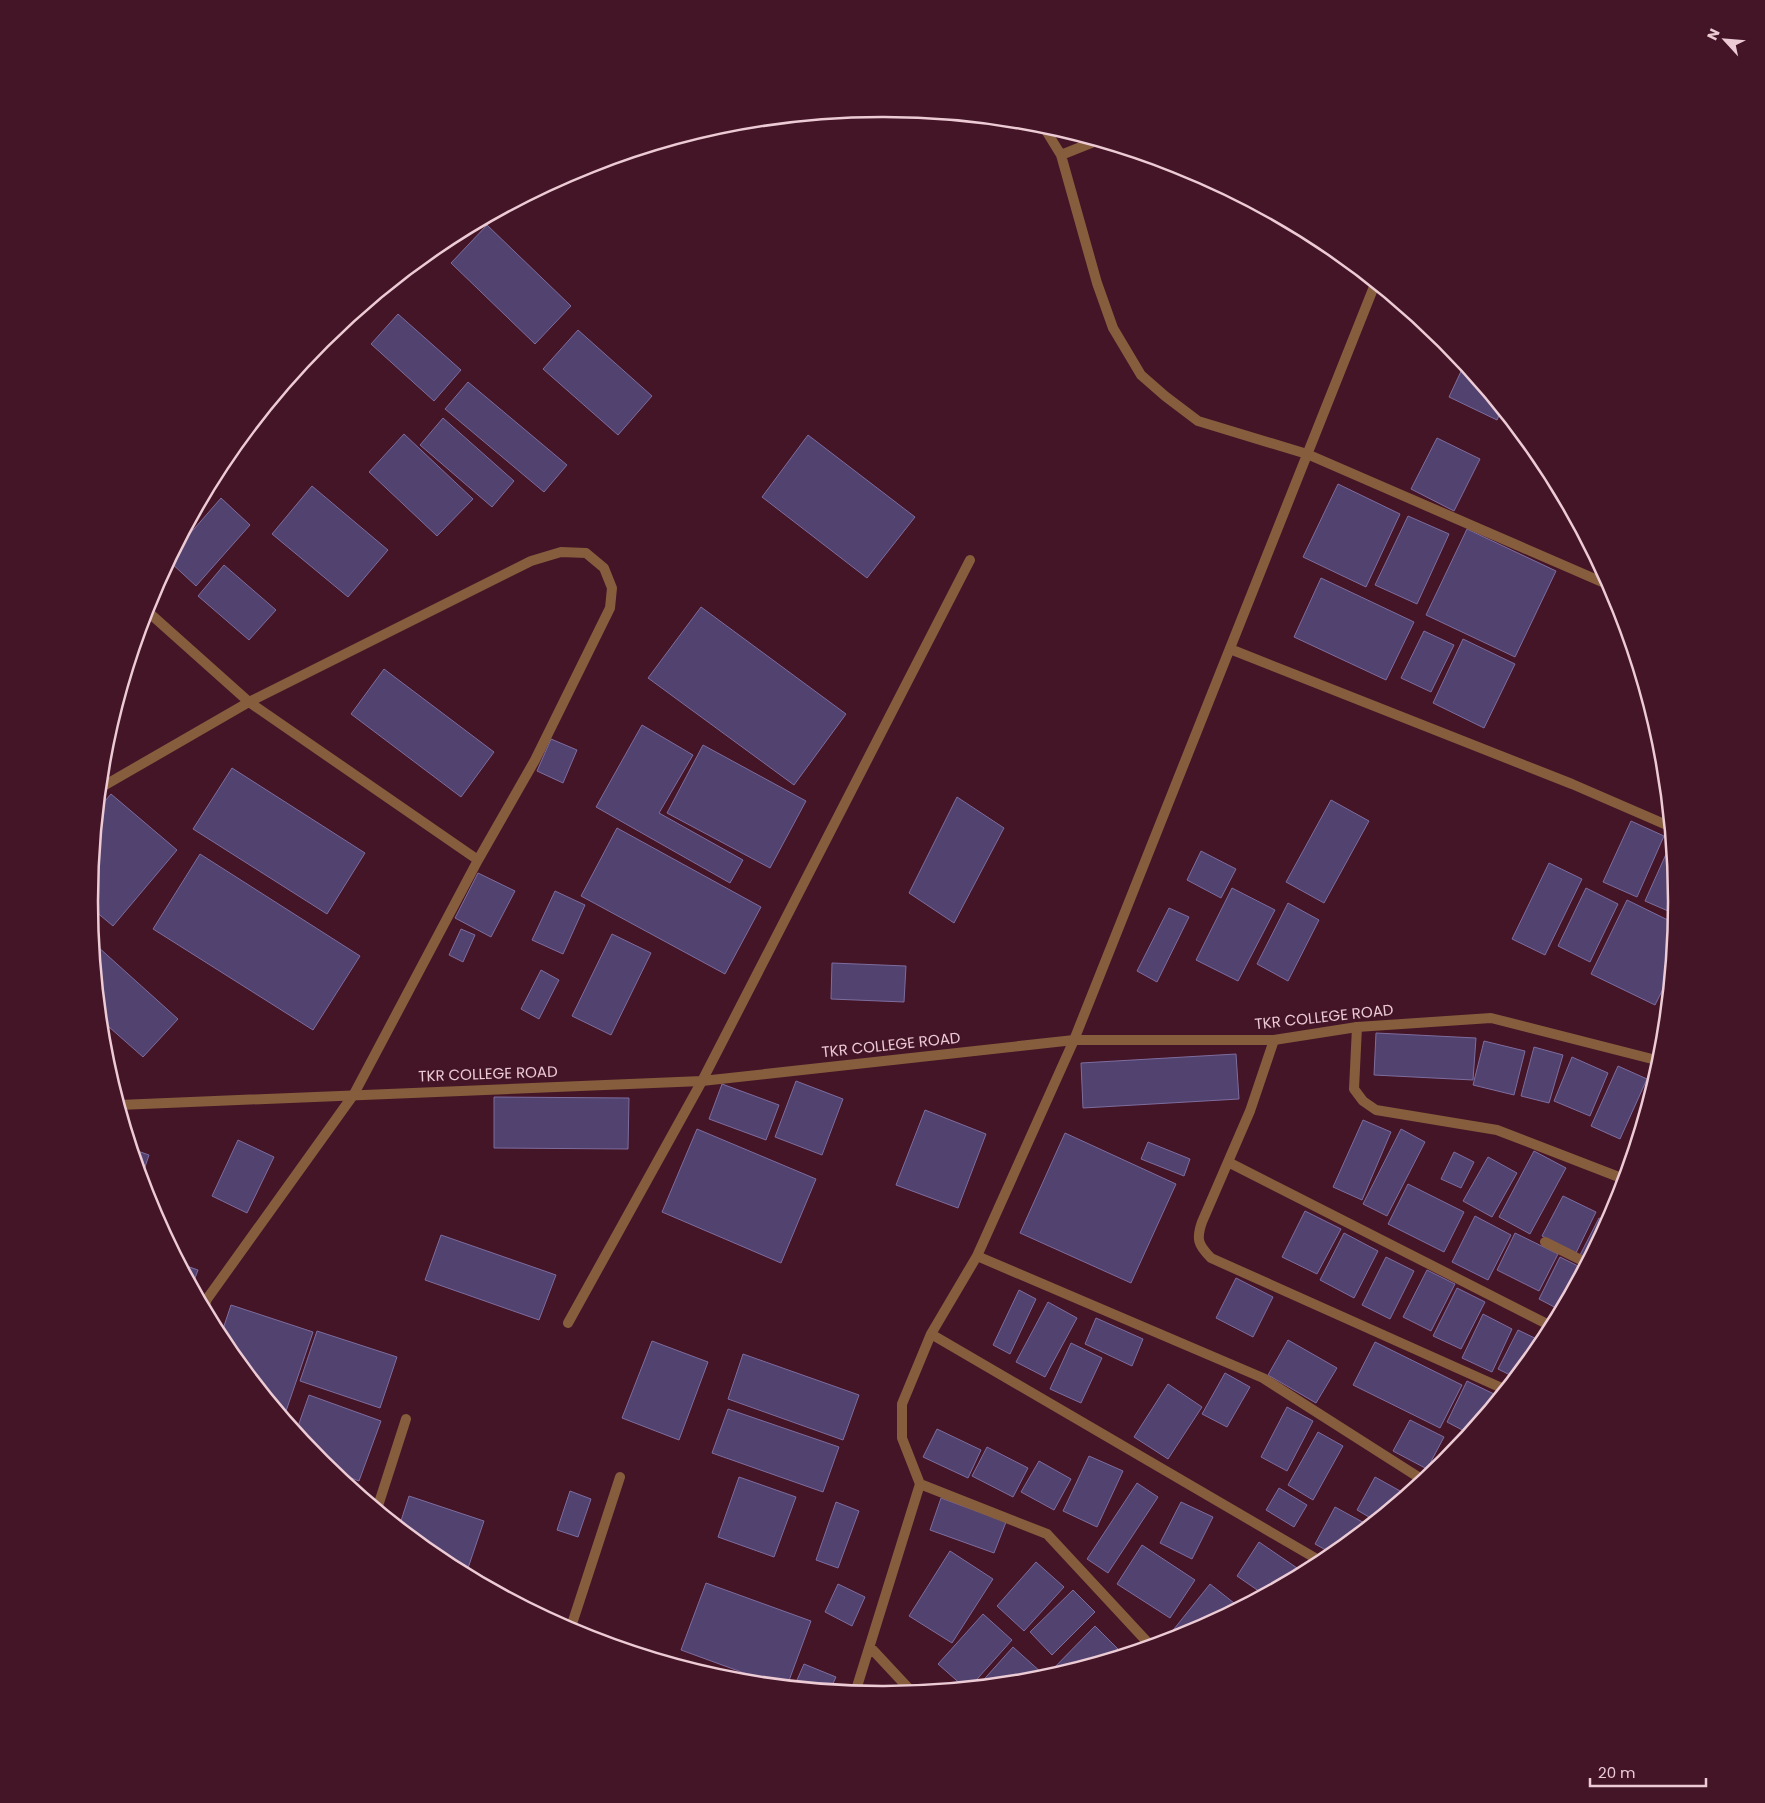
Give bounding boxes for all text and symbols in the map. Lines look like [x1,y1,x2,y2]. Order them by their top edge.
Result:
north arrow [1700,15,1750,65]
text: N [1702,25,1725,43]
street label: TKR COLLEGE ROAD [1254,999,1394,1034]
street label: TKR COLLEGE ROAD [821,1027,961,1062]
street label: TKR COLLEGE ROAD [418,1061,558,1086]
scale bar [1590,1756,1706,1788]
text: 20 m [1598,1762,1636,1783]

